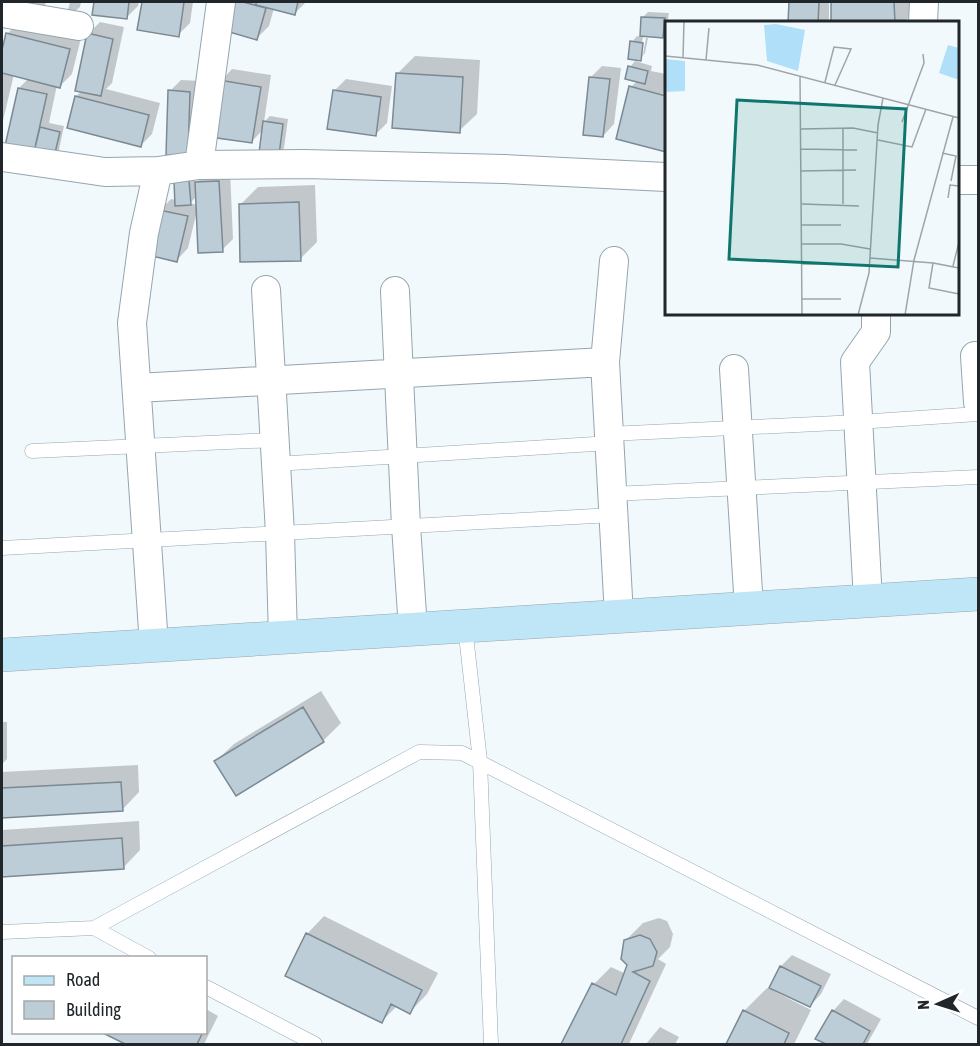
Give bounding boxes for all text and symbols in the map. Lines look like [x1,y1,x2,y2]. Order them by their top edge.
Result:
inset map [665,21,959,315]
legend [12,956,207,1034]
text: Road [66,969,100,990]
north arrow [908,974,968,1034]
text: Building [66,999,121,1020]
text: N [914,1000,932,1010]

